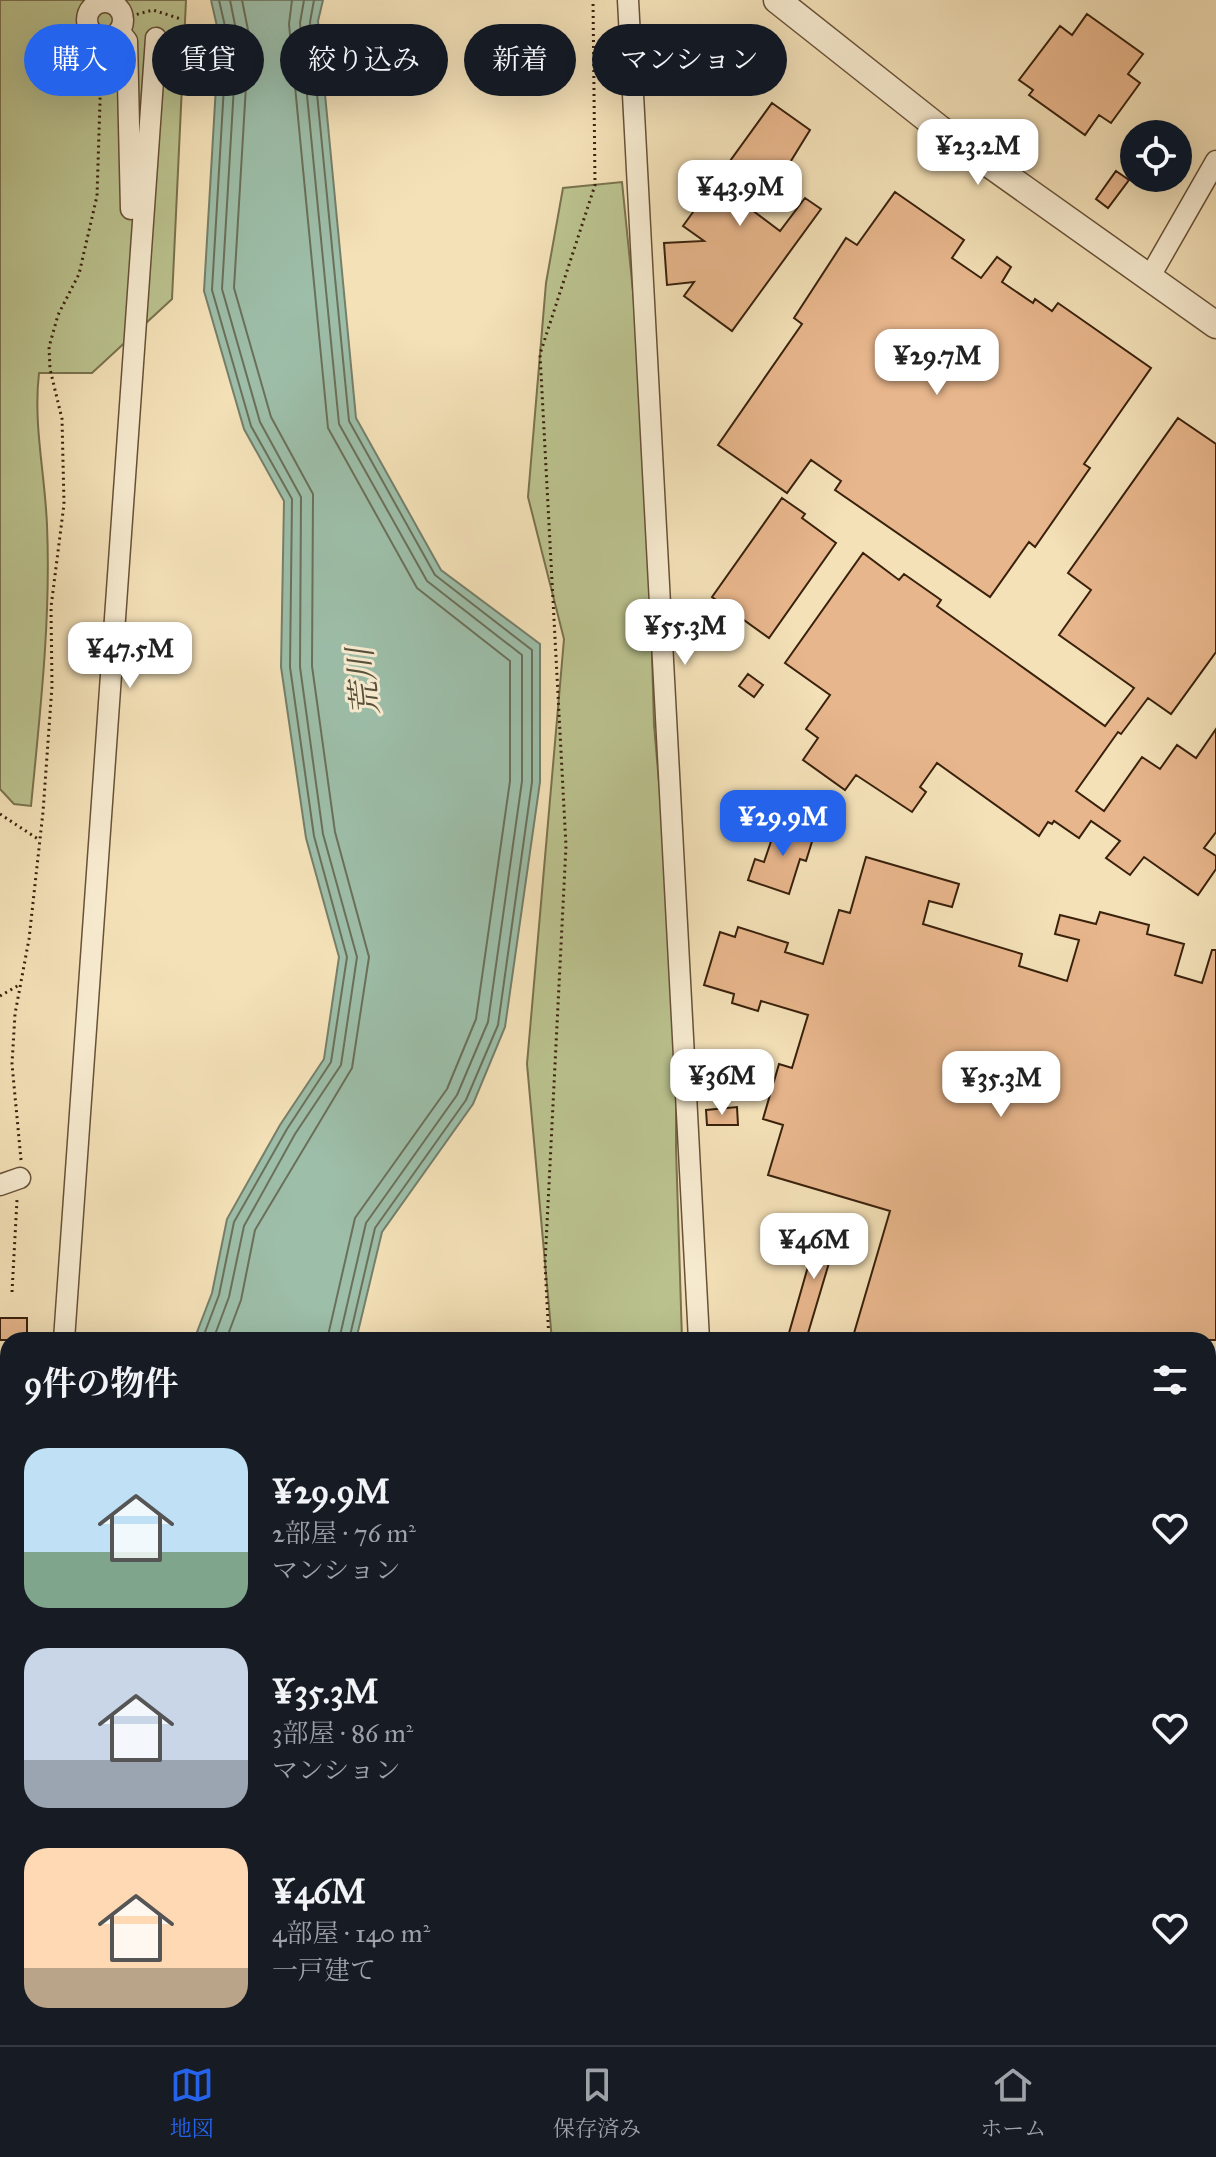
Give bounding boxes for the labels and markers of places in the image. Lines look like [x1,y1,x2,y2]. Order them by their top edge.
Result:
pin: ¥23.2M [913,119,1043,187]
pin: ¥43.9M [675,160,805,228]
pin: ¥29.7M [872,329,1002,397]
pin: ¥55.3M [620,599,750,667]
pin: ¥47.5M [65,622,195,690]
pin: ¥29.9M [718,790,848,858]
pin: ¥36M [675,1049,769,1117]
pin: ¥35.3M [936,1051,1066,1119]
pin: ¥46M [767,1213,861,1281]

